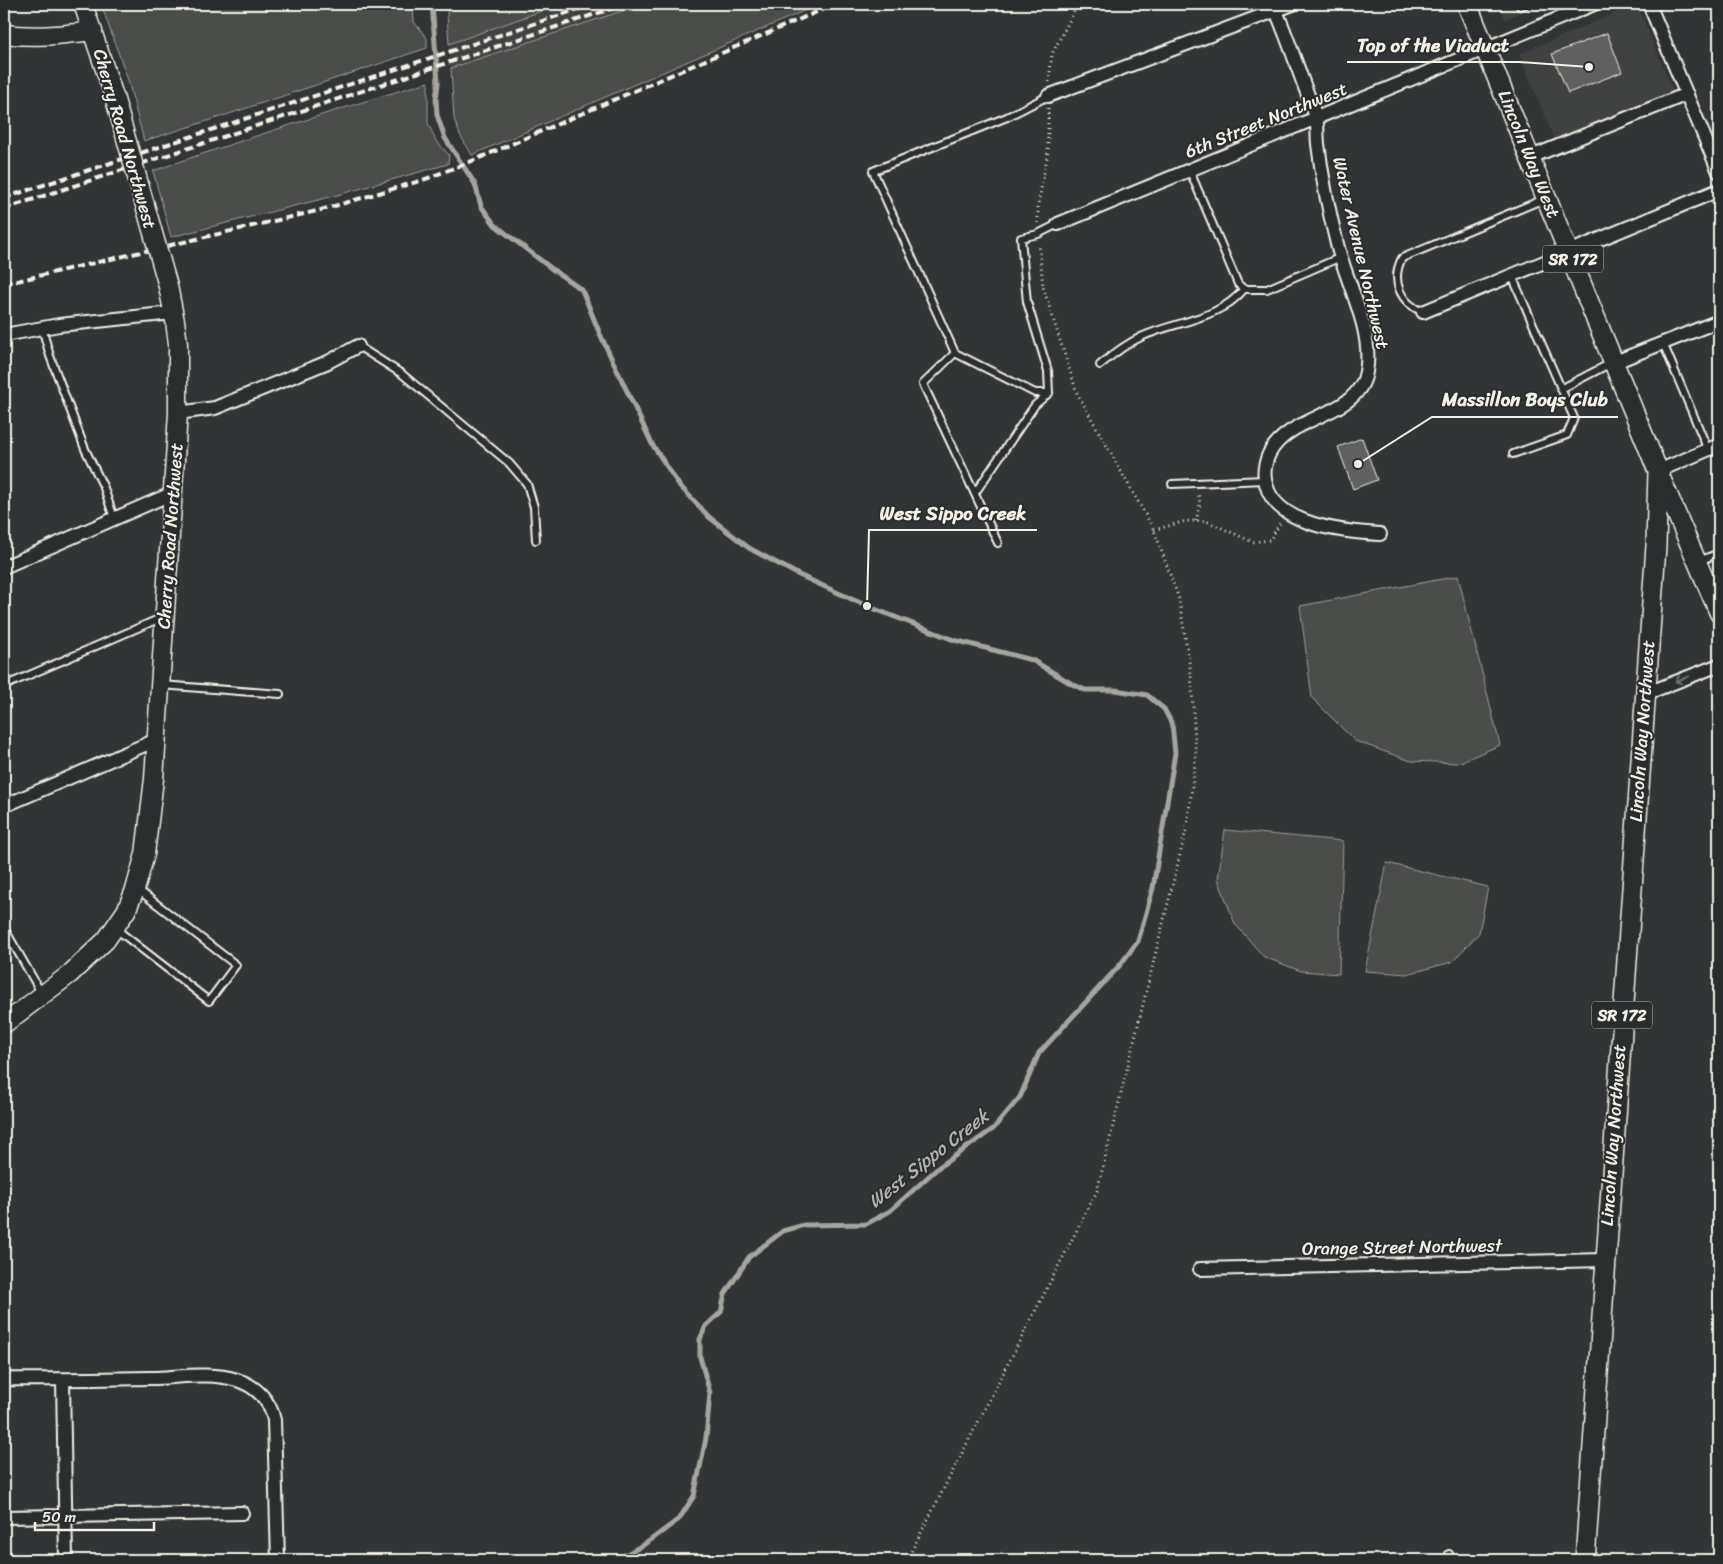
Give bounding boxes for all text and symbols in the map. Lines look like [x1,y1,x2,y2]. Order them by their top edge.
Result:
callout: Top of the Viaduct [1347,28,1519,62]
text: Top of the Viaduct [1357,29,1510,62]
street label: Cherry Road Northwest [84,45,166,233]
street label: 6th Street Northwest [1180,73,1352,167]
street label: Lincoln Way West [1489,85,1569,223]
street label: Water Avenue Northwest [1323,154,1399,353]
road number: SR 172 [1543,245,1603,272]
callout: Massillon Boys Club [1432,383,1618,417]
text: Massillon Boys Club [1441,383,1608,416]
street label: Cherry Road Northwest [148,442,192,630]
callout: West Sippo Creek [869,496,1037,530]
text: West Sippo Creek [880,497,1026,530]
street label: Lincoln Way Northwest [1620,639,1664,823]
one-way arrow [1675,675,1690,685]
road number: SR 172 [1592,1002,1652,1028]
street label: Lincoln Way Northwest [1591,1043,1635,1227]
water label: West Sippo Creek [860,1100,997,1217]
street label: Orange Street Northwest [1302,1229,1503,1265]
scale bar [35,1499,154,1531]
text: 50 m [42,1504,77,1530]

